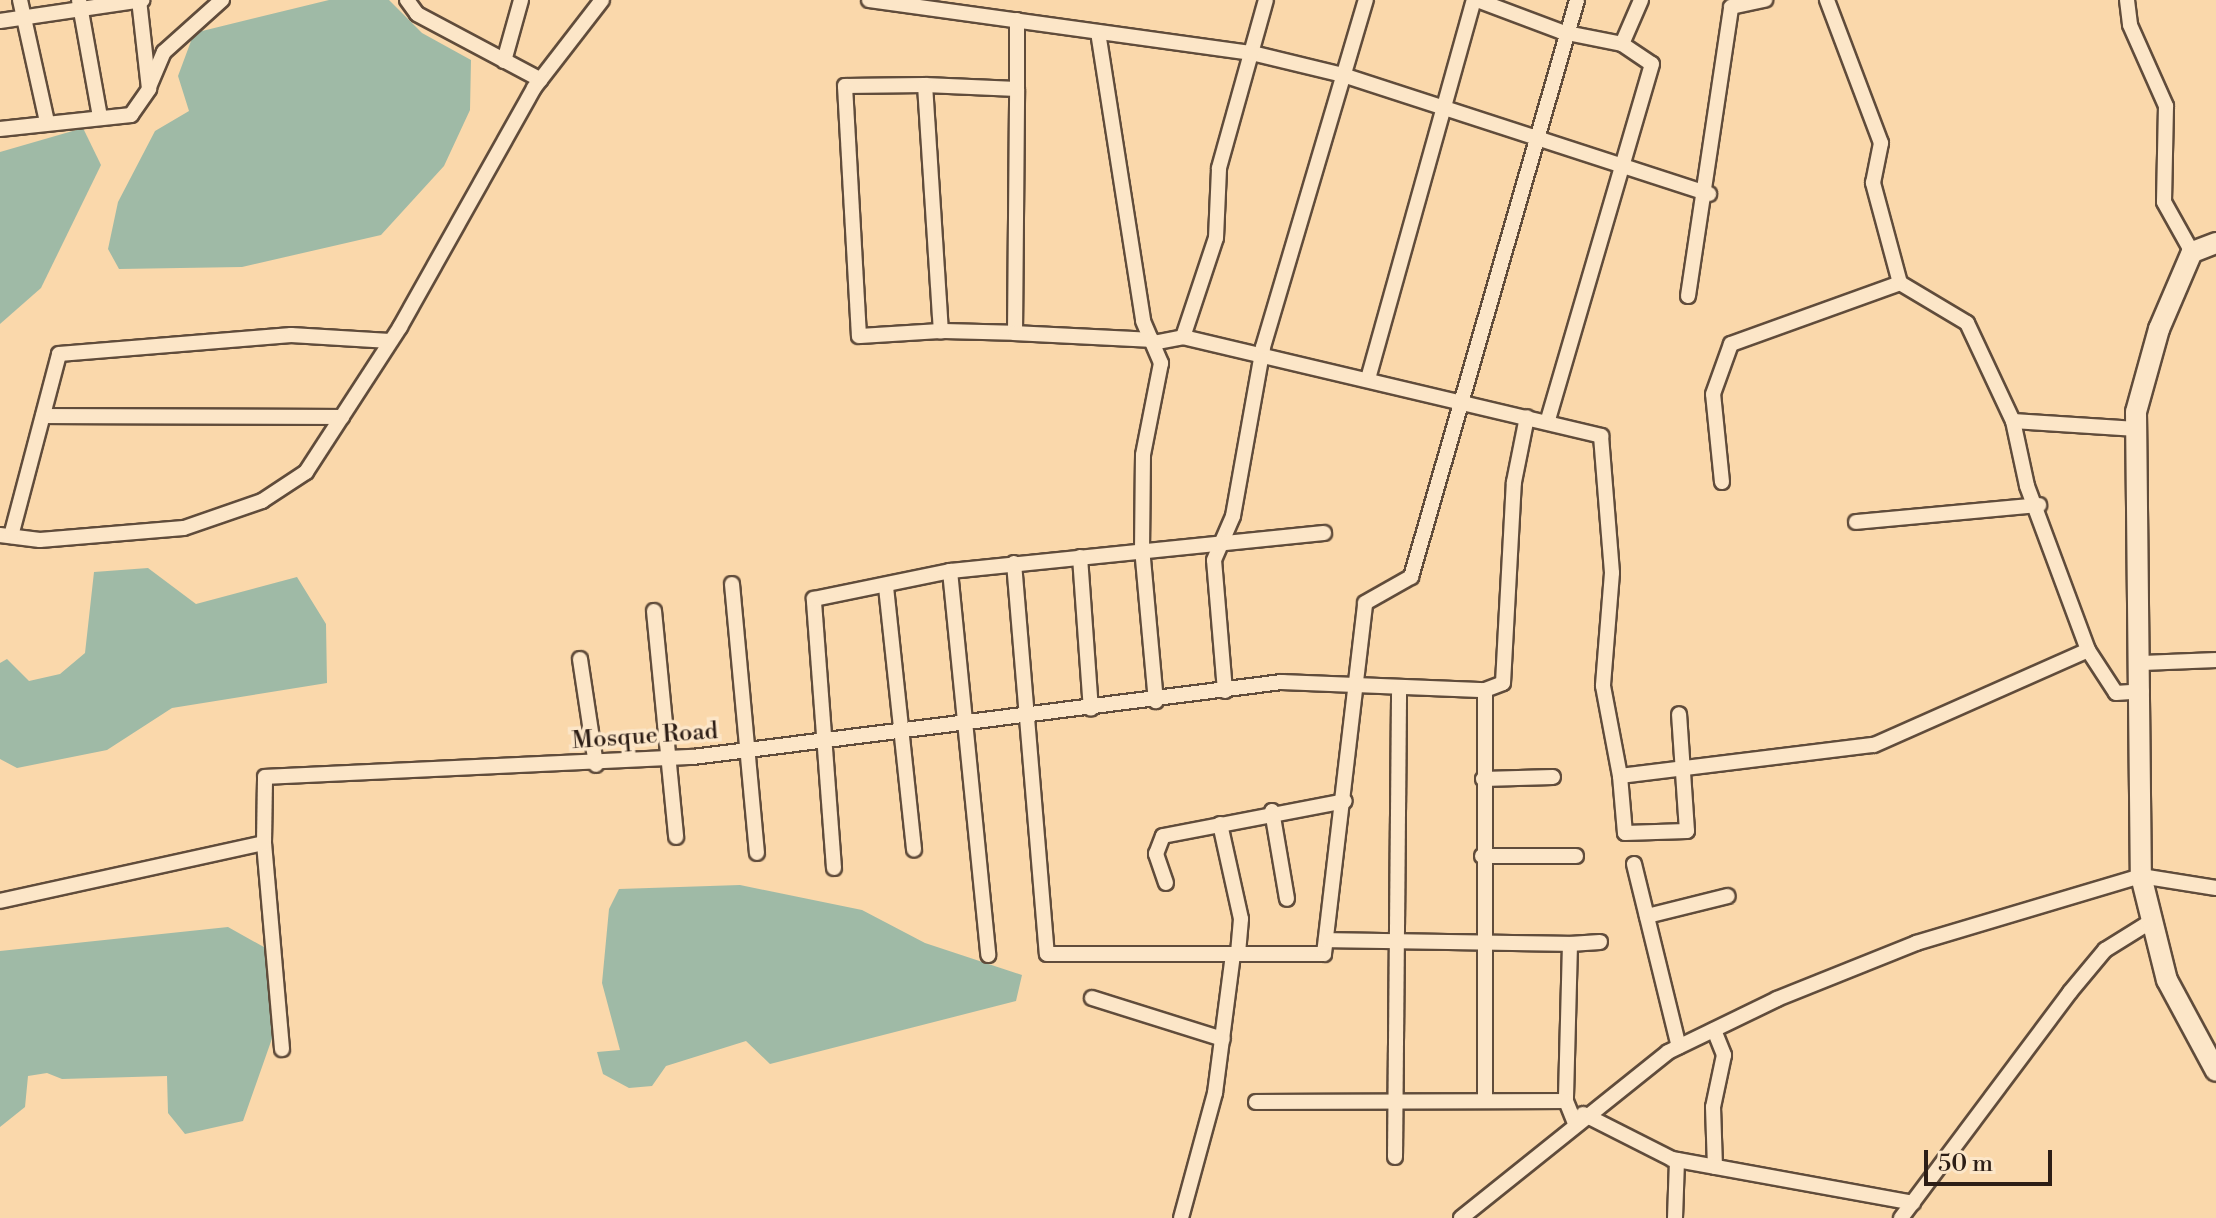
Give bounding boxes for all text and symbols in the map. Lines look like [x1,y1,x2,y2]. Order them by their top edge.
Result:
street label: Mosque Road [571,718,719,756]
scale bar [1928,1134,2056,1184]
text: 50 m [1938,1149,1993,1179]

